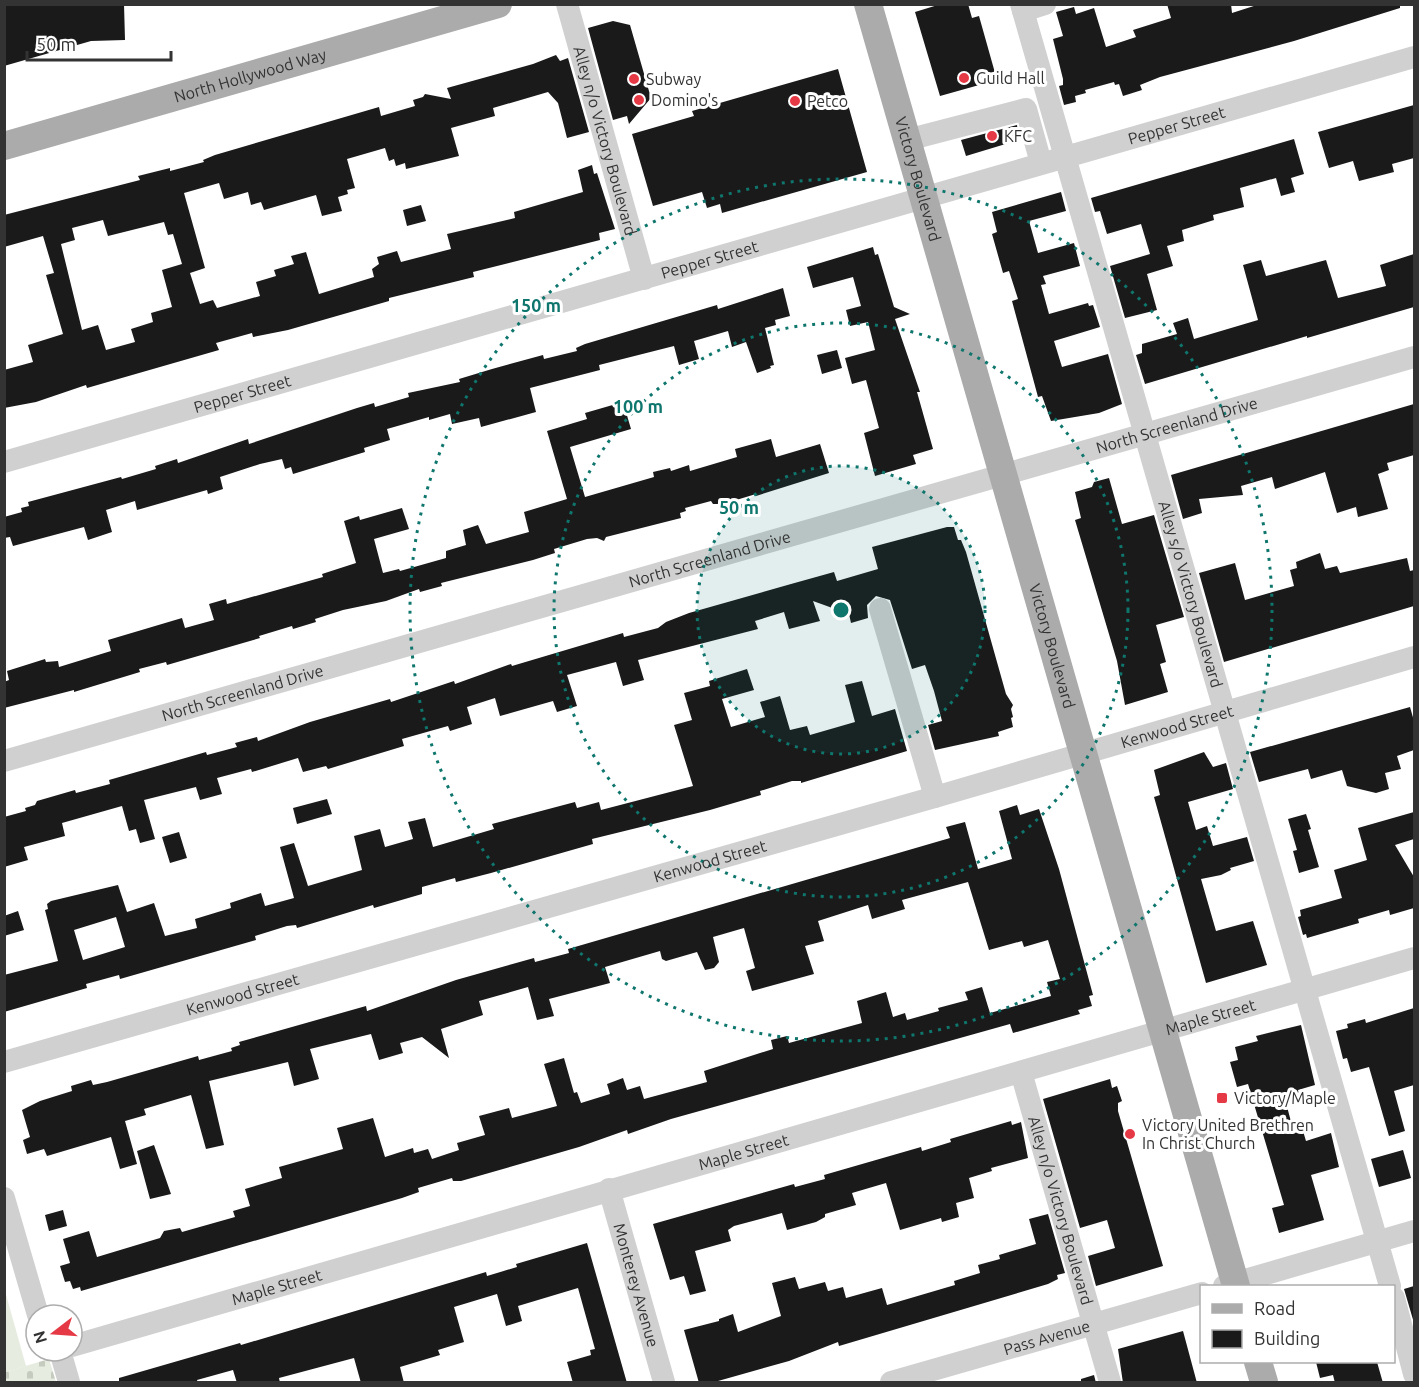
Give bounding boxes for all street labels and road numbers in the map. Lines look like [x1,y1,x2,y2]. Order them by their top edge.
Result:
street label: Alley n/o Victory Boulevard [570,44,640,237]
street label: North Hollywood Way [172,45,328,106]
street label: Pepper Street [1126,103,1228,148]
street label: Victory Boulevard [892,115,945,243]
street label: Pepper Street [659,237,761,282]
street label: Pepper Street [192,371,294,416]
street label: North Screenland Drive [1094,393,1260,457]
street label: Alley s/o Victory Boulevard [1155,499,1226,690]
street label: North Screenland Drive [627,527,792,591]
street label: Victory Boulevard [1026,582,1079,710]
street label: North Screenland Drive [160,661,325,724]
street label: Kenwood Street [1118,701,1236,751]
street label: Kenwood Street [651,836,769,886]
street label: Kenwood Street [184,969,302,1019]
street label: Maple Street [1163,995,1258,1038]
street label: Alley n/o Victory Boulevard [1025,1114,1096,1307]
street label: Maple Street [696,1130,791,1173]
street label: Monterey Avenue [610,1221,663,1349]
street label: Maple Street [229,1265,324,1308]
street label: Pass Avenue [1001,1317,1092,1358]

